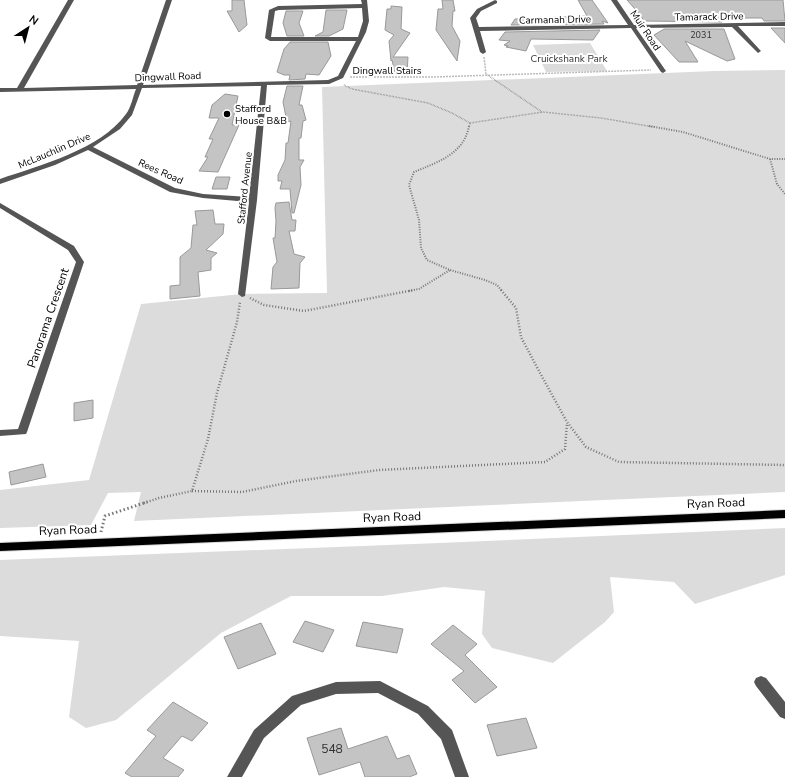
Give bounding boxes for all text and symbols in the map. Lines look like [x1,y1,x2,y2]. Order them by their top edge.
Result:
north arrow [8,8,48,48]
street label: Muir Road [627,8,664,54]
street label: Tamarack Drive [674,9,744,25]
text: N [26,12,41,29]
street label: Carmanah Drive [519,12,591,28]
house number: 2031 [690,29,712,41]
park label: Cruickshank Park [531,52,608,66]
street label: Dingwall Stairs [353,64,422,78]
street label: Dingwall Road [134,69,202,85]
place label: Stafford House B&B [235,102,287,128]
marker: Stafford House B&B [222,109,232,119]
street label: McLauchlin Drive [16,129,93,172]
street label: Stafford Avenue [234,151,256,225]
street label: Rees Road [136,156,185,188]
street label: Panorama Crescent [23,265,73,370]
street label: Ryan Road [687,494,745,512]
street label: Ryan Road [363,508,421,526]
street label: Ryan Road [39,521,97,539]
house number: 548 [321,741,343,757]

